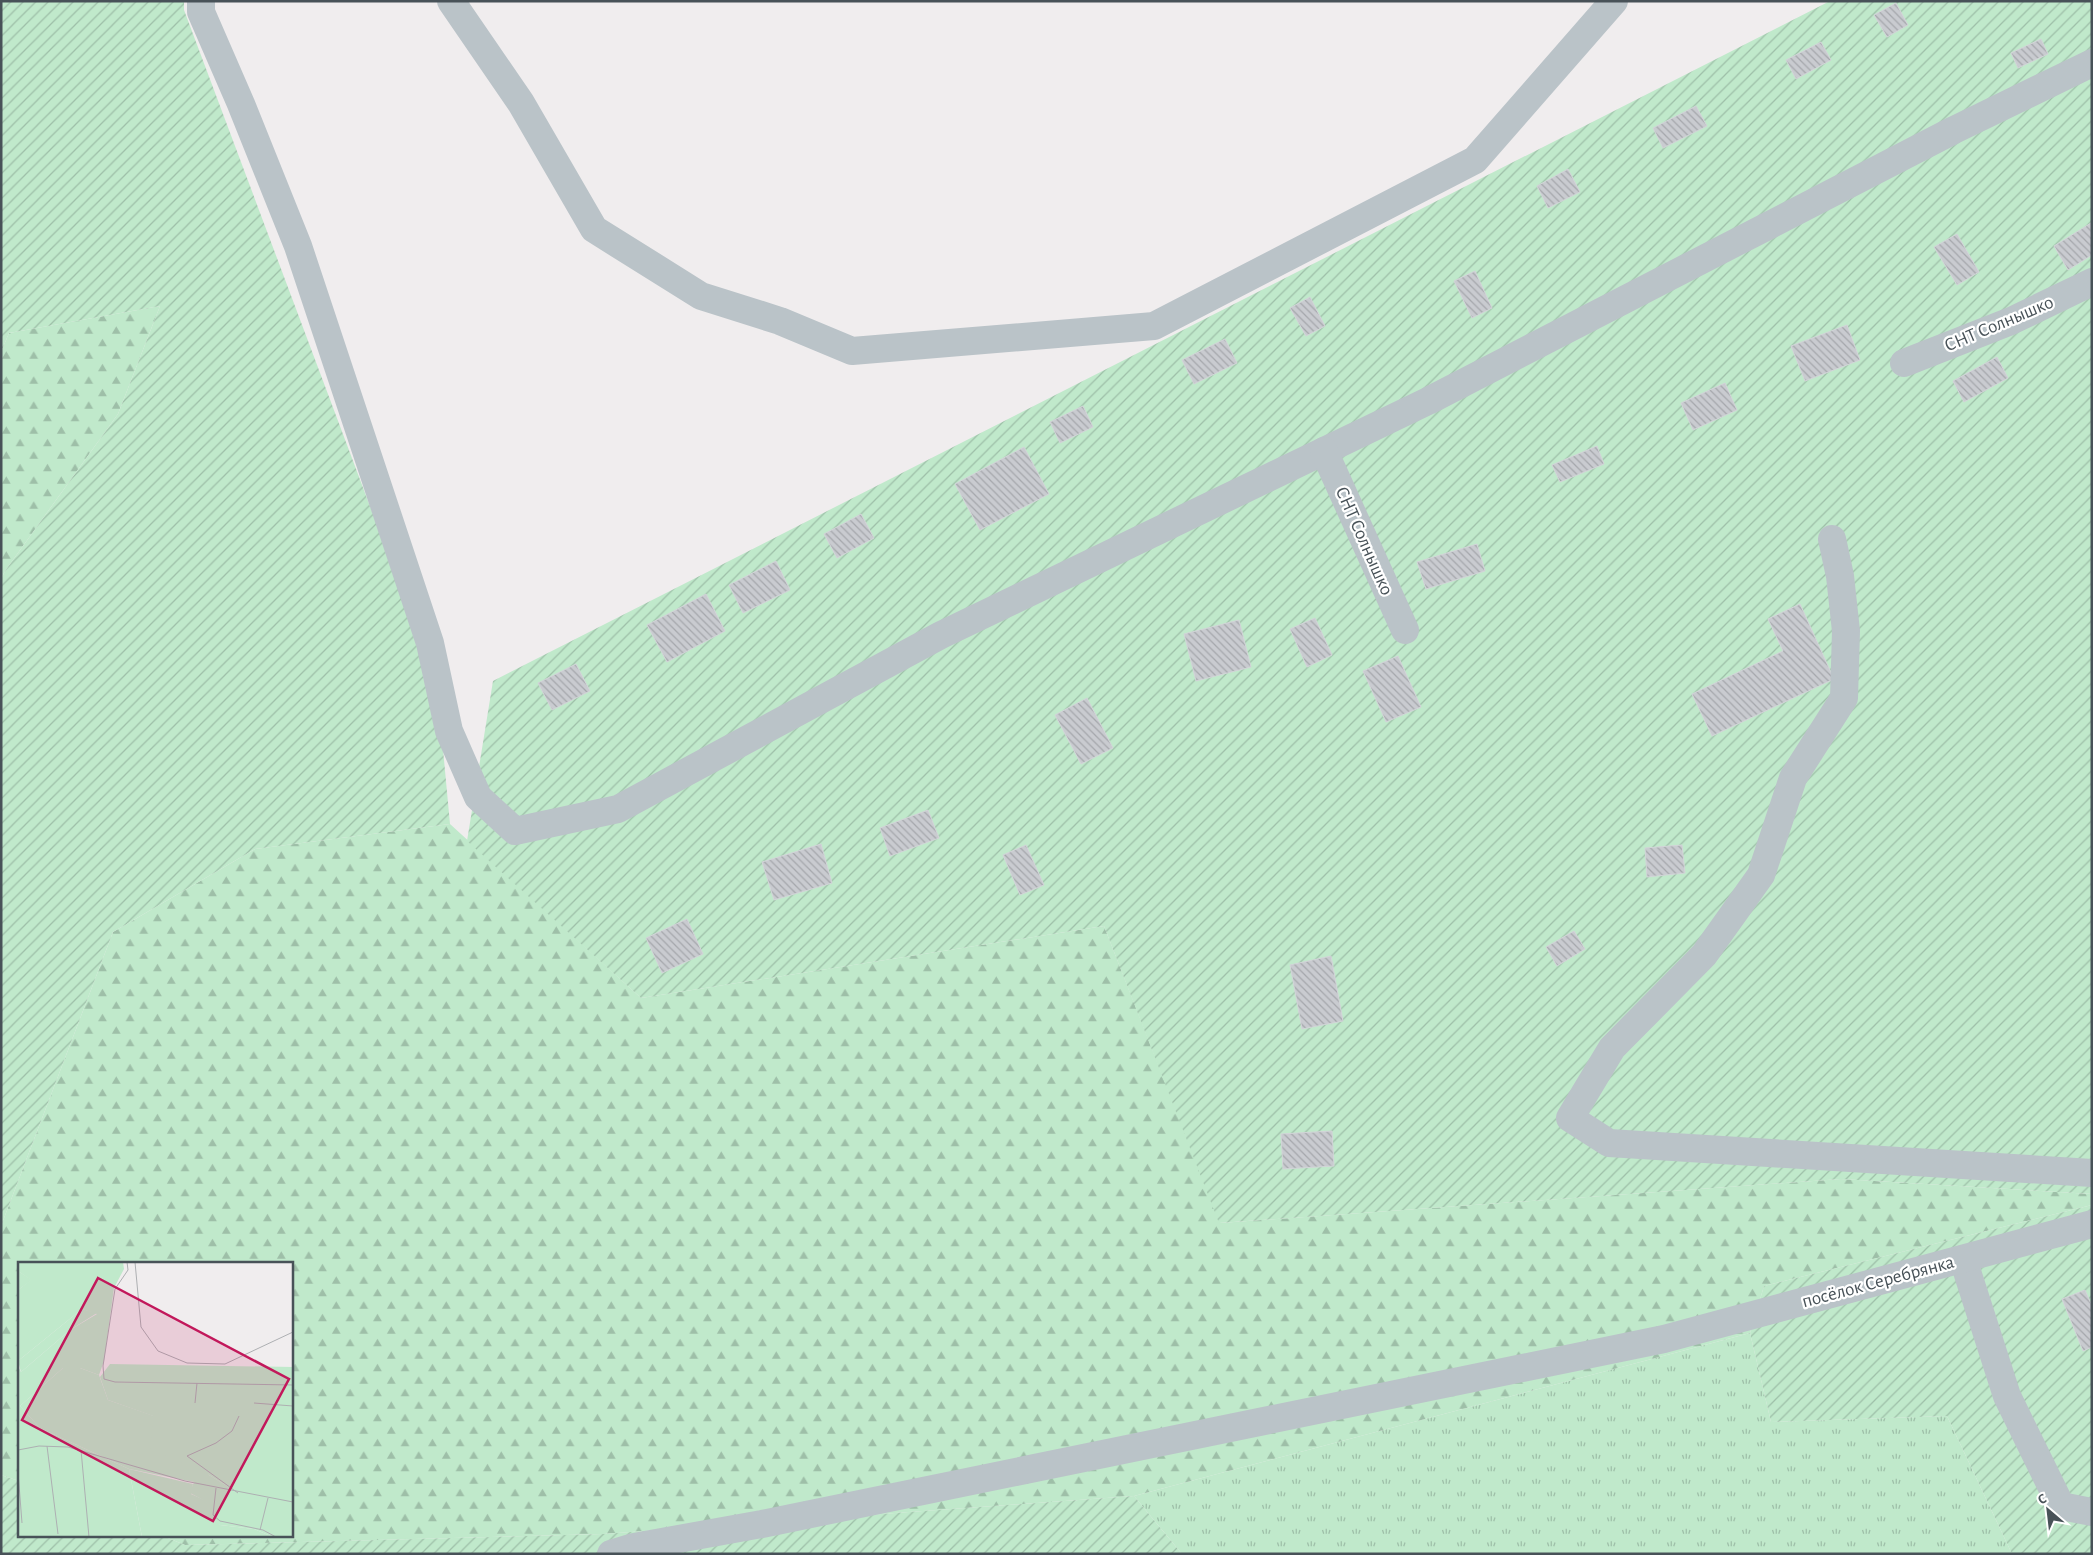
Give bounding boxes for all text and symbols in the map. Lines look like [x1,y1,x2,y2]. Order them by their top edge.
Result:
street label: СНТ Солнышко [1942,293,2056,355]
street label: СНТ Солнышко [1332,484,1396,598]
street label: посёлок Серебрянка [1800,1252,1957,1311]
inset map [18,1262,292,1538]
north arrow [2023,1485,2073,1535]
text: С [2036,1491,2049,1507]

